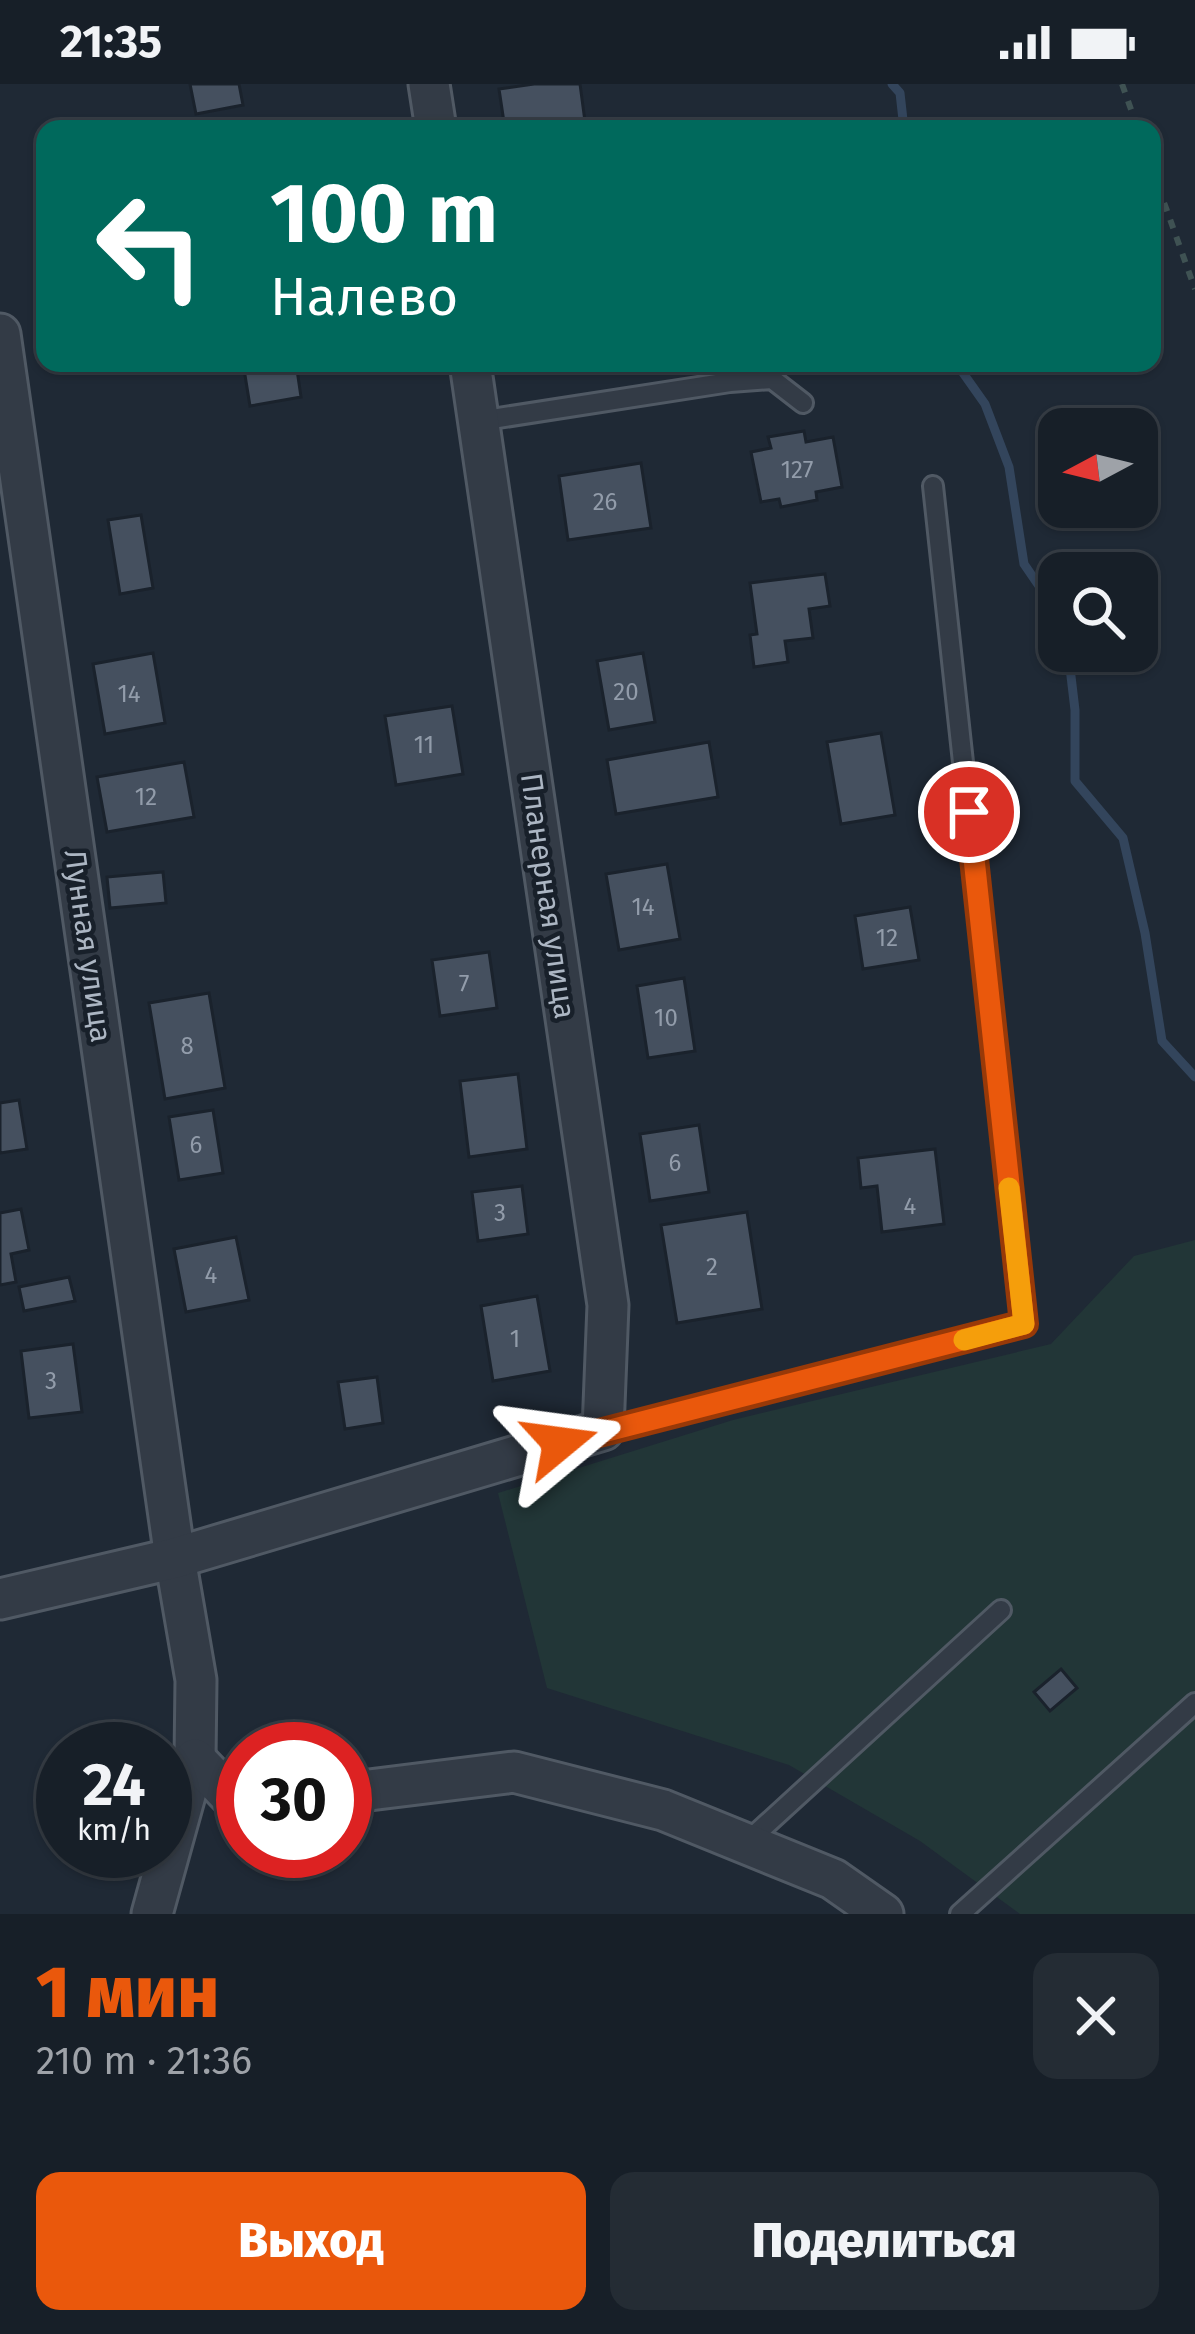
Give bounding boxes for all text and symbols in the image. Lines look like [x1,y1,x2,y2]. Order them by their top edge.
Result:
text: 21:35 [60,15,162,69]
text: 100 m [270,163,498,264]
icon: left [72,168,228,324]
text: Налево [270,265,458,329]
north arrow [1038,408,1158,528]
map controls [1038,408,1158,672]
house number: 127 [781,456,813,484]
house number: 26 [593,488,617,516]
button: search [1038,552,1158,672]
house number: 20 [613,678,639,706]
house number: 14 [117,680,141,708]
house number: 11 [414,731,434,759]
pin [918,761,1020,863]
street label: Планерная улица [513,771,583,1021]
icon: arrive [936,779,1002,845]
house number: 12 [135,783,157,811]
street label: Лунная улица [57,847,119,1045]
house number: 14 [631,893,655,921]
house number: 12 [876,924,898,952]
house number: 7 [459,970,469,998]
house number: 10 [654,1004,678,1032]
house number: 8 [180,1032,194,1060]
house number: 6 [190,1131,202,1159]
house number: 6 [669,1149,681,1177]
house number: 4 [904,1192,917,1220]
house number: 3 [494,1199,506,1227]
house number: 2 [706,1253,718,1281]
house number: 4 [205,1261,218,1289]
house number: 1 [510,1325,520,1353]
house number: 3 [45,1367,57,1395]
position arrow [497,1380,623,1506]
speed limit sign: 30 [216,1722,372,1878]
text: 24 [82,1749,146,1821]
text: km/h [77,1812,151,1848]
text: 1 мин [36,1950,219,2036]
button: close [1033,1953,1159,2079]
text: 210 m · 21:36 [36,2038,252,2084]
button: Выход [36,2172,586,2310]
button: Поделиться [610,2172,1159,2310]

